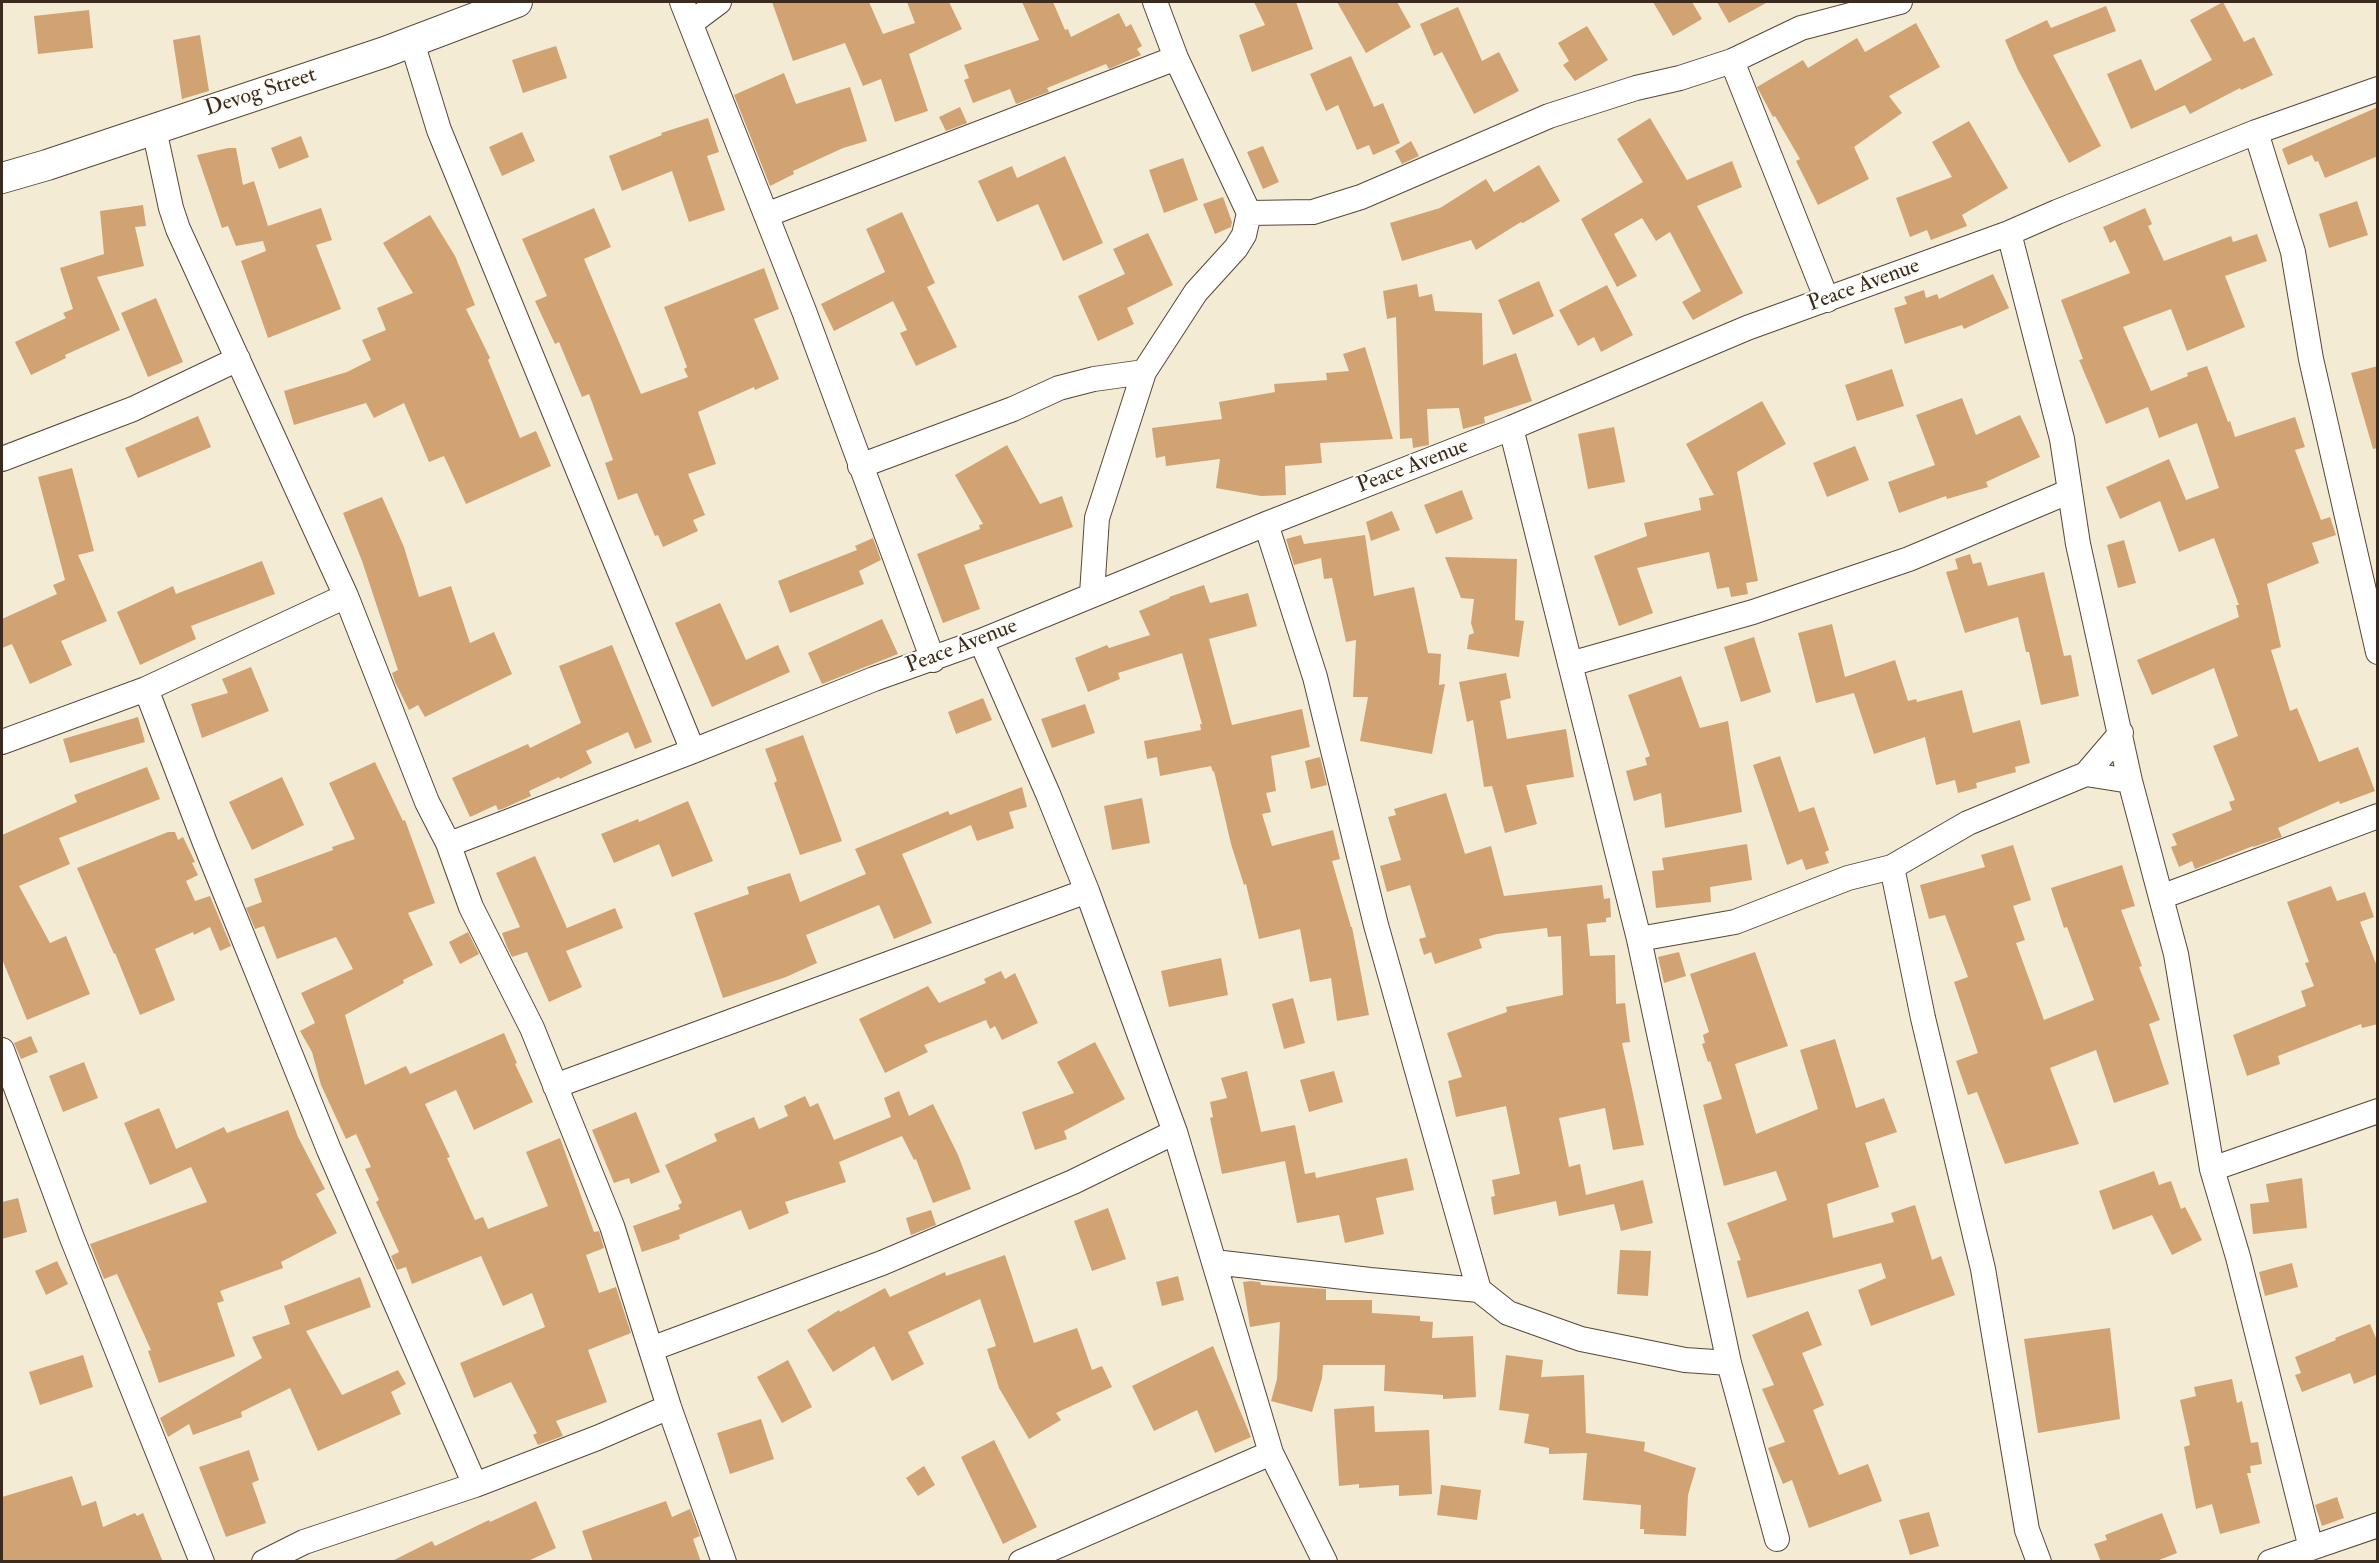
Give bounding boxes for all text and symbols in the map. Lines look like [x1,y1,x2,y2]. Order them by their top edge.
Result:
street label: Devog Street [202,63,320,123]
street label: Peace Avenue [1805,254,1923,318]
street label: Peace Avenue [1354,434,1472,500]
street label: Peace Avenue [903,614,1021,680]

